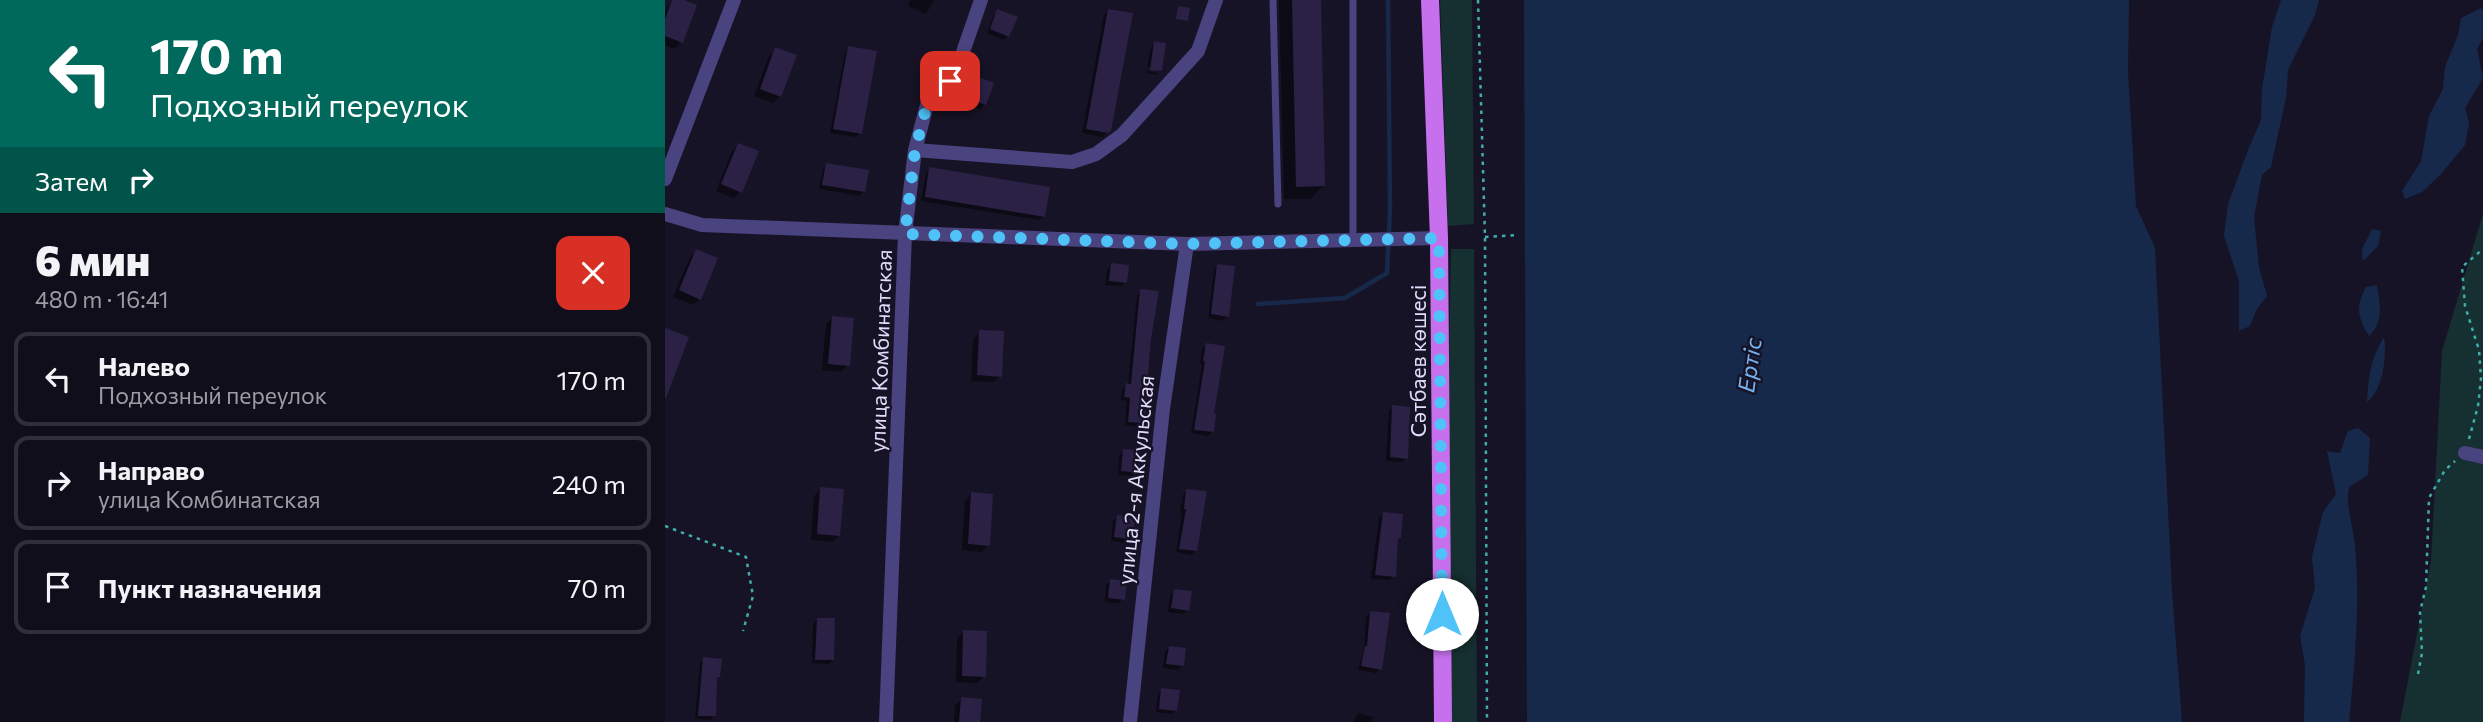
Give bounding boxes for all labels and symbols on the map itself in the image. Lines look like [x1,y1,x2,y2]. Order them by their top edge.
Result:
pin [920,51,980,111]
street label: улица Комбинатская [864,249,896,453]
street label: Сәтбаев көшесі [1405,285,1430,437]
water label: Ертіс [1731,335,1767,394]
street label: улица 2-я Аккульская [1112,374,1158,586]
position arrow [1405,577,1479,651]

